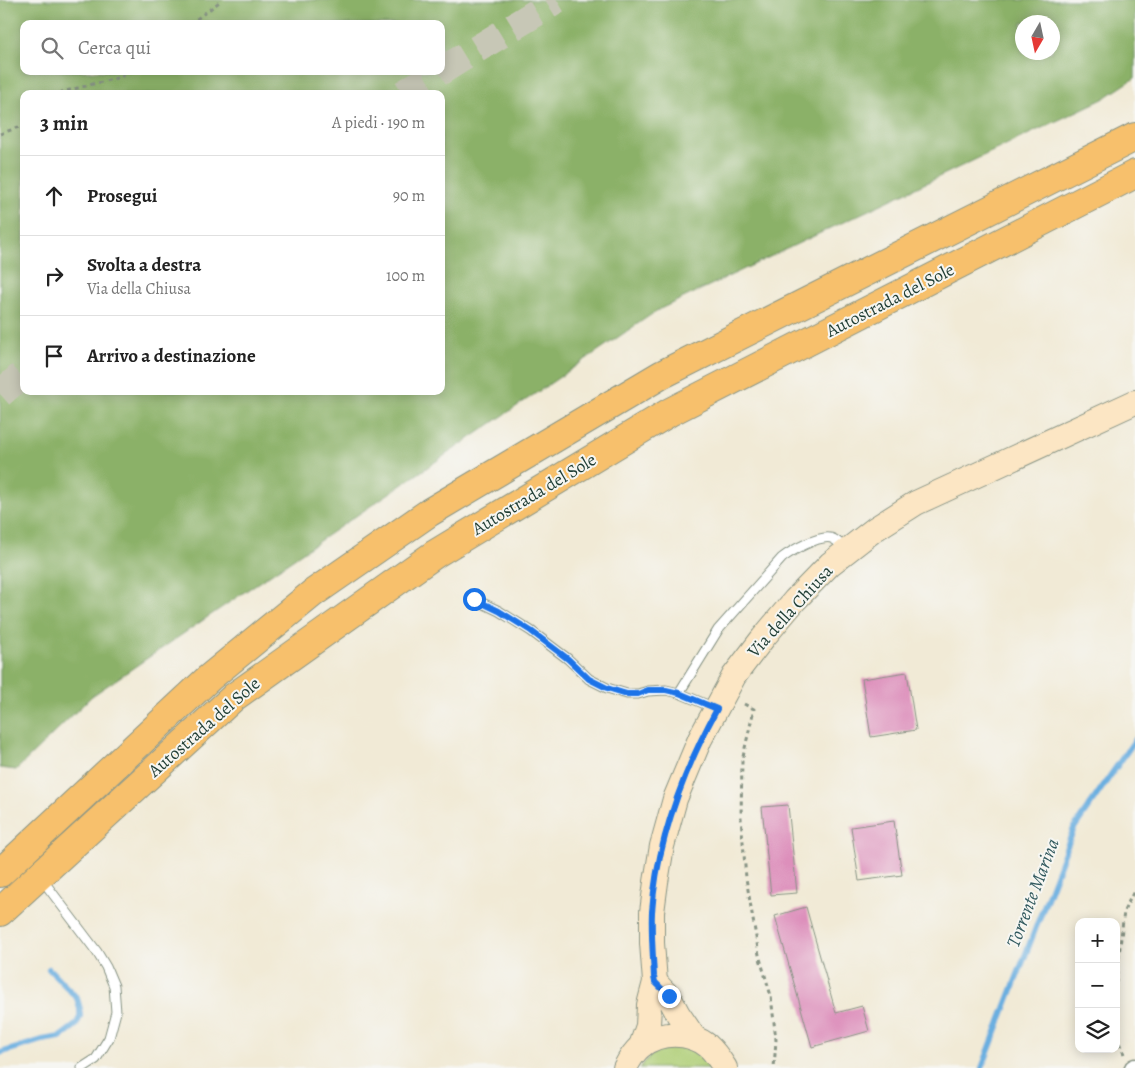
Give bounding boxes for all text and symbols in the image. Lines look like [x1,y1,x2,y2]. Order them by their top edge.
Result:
north arrow [1015,15,1060,60]
search box [20,20,445,75]
icon: search [38,34,66,62]
text: Cerca qui [78,35,151,61]
text: 3 min [40,109,88,137]
text: A piedi · 190 m [332,112,425,134]
icon: ahead [40,182,68,210]
text: Prosegui [87,183,157,209]
text: 90 m [393,185,425,207]
text: Svolta a destra [87,252,201,278]
street label: Autostrada del Sole [821,257,958,343]
icon: right [40,262,68,290]
text: 100 m [386,265,425,287]
text: Via della Chiusa [87,278,191,300]
icon: arrive [40,342,68,370]
text: Arrivo a destinazione [87,343,256,369]
street label: Autostrada del Sole [467,447,601,541]
street label: Via della Chiusa [741,559,838,663]
route start [463,588,486,611]
street label: Autostrada del Sole [142,672,265,783]
water label: Torrente Marina [1000,835,1066,951]
map controls [1075,918,1120,1053]
button: + [1075,918,1120,963]
button: − [1075,963,1120,1008]
route end [658,985,681,1008]
button: layers [1075,1008,1120,1053]

